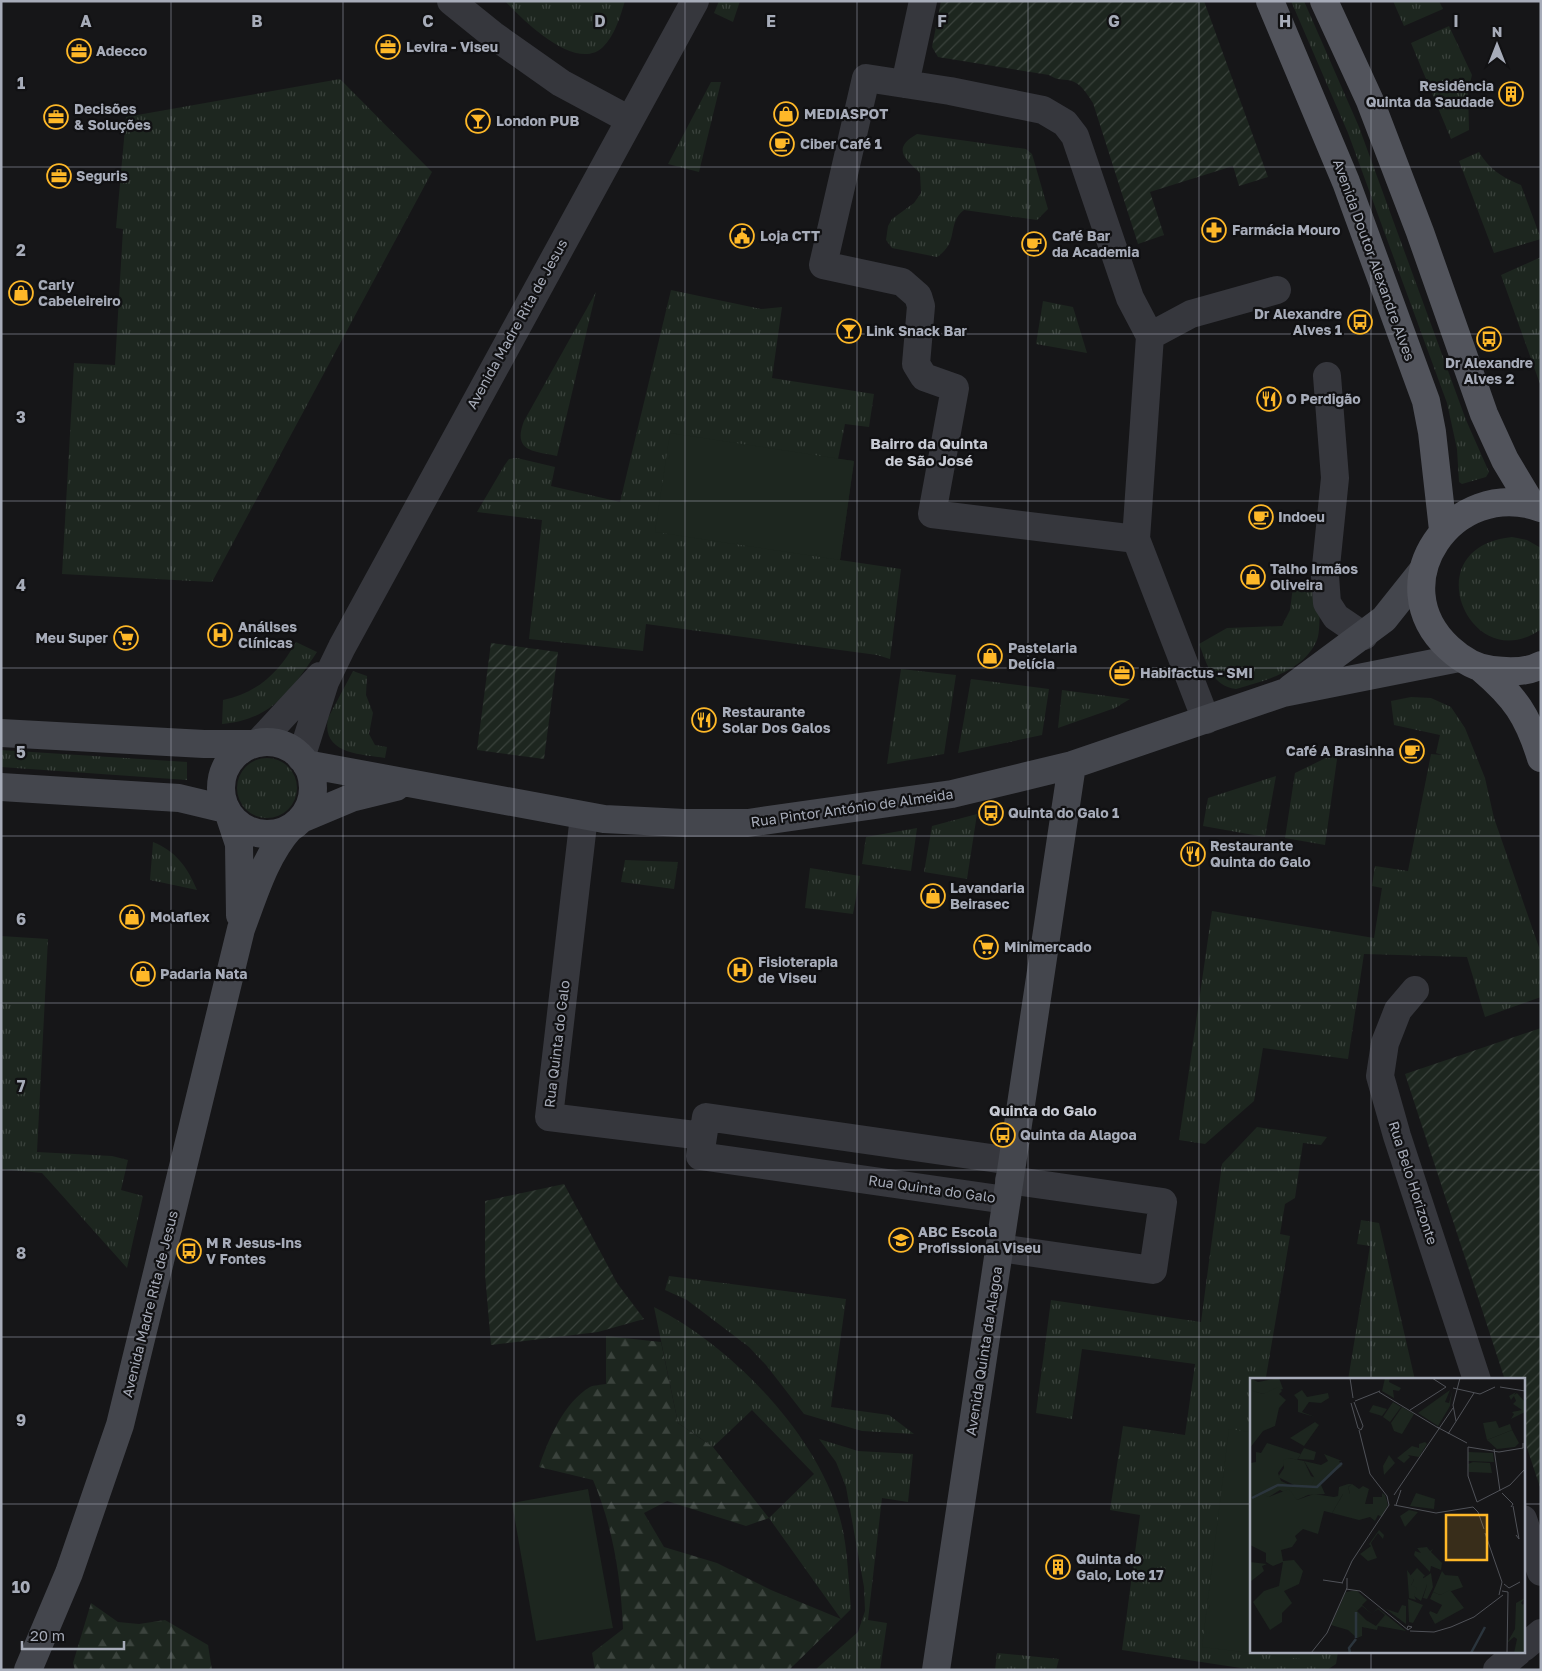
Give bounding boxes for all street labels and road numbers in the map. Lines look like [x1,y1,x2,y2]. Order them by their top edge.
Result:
street label: Avenida Doutor Alexandre Alves [1330,157,1419,363]
street label: Avenida Madre Rita de Jesus [463,236,570,412]
street label: Rua Pintor António de Almeida [750,785,954,830]
street label: Rua Quinta do Galo [540,979,573,1109]
street label: Rua Belo Horizonte [1385,1119,1441,1247]
street label: Rua Quinta do Galo [867,1171,997,1206]
street label: Avenida Madre Rita de Jesus [118,1209,181,1399]
street label: Avenida Quinta da Alagoa [962,1265,1005,1437]

